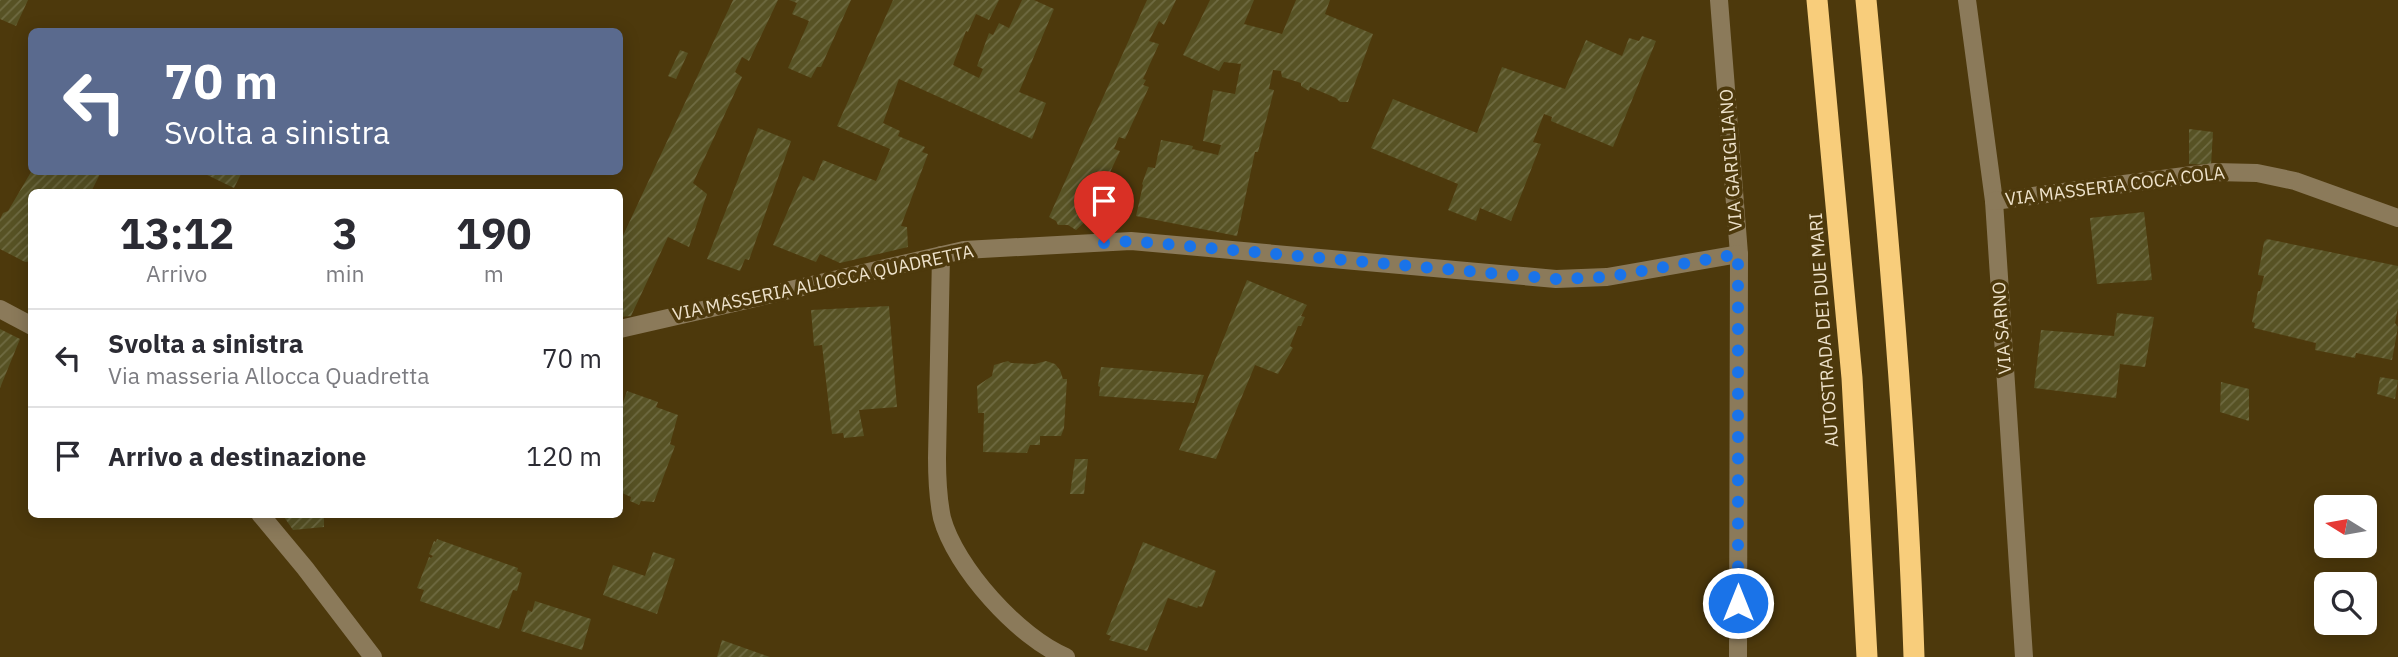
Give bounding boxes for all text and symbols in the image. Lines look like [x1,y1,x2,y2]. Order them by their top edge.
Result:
text: 70 m [164,49,278,112]
icon: left [49,56,140,147]
street label: VIA GARIGLIANO [1714,88,1747,232]
text: Svolta a sinistra [164,111,390,153]
street label: VIA MASSERIA COCA COLA [2004,161,2227,210]
pin [1074,171,1134,243]
icon: arrive [1085,182,1123,220]
text: 13:12 [119,206,234,261]
text: 3 [332,206,358,261]
text: 190 [456,206,532,261]
street label: AUTOSTRADA DEI DUE MARI [1804,212,1843,448]
street label: VIA MASSERIA ALLOCCA QUADRETTA [670,239,976,326]
text: Arrivo [146,258,207,288]
text: min [326,258,364,288]
text: m [484,258,504,288]
street label: VIA SARNO [1987,281,2016,375]
text: Svolta a sinistra [108,326,304,360]
icon: left [49,339,87,377]
text: 70 m [542,341,602,375]
text: Via masseria Allocca Quadretta [108,360,430,390]
icon: arrive [49,437,87,475]
text: Arrivo a destinazione [108,439,366,473]
text: 120 m [526,439,602,473]
north arrow [2314,495,2376,558]
map controls [2314,495,2377,635]
position arrow [1701,566,1775,640]
button: search [2314,572,2377,635]

